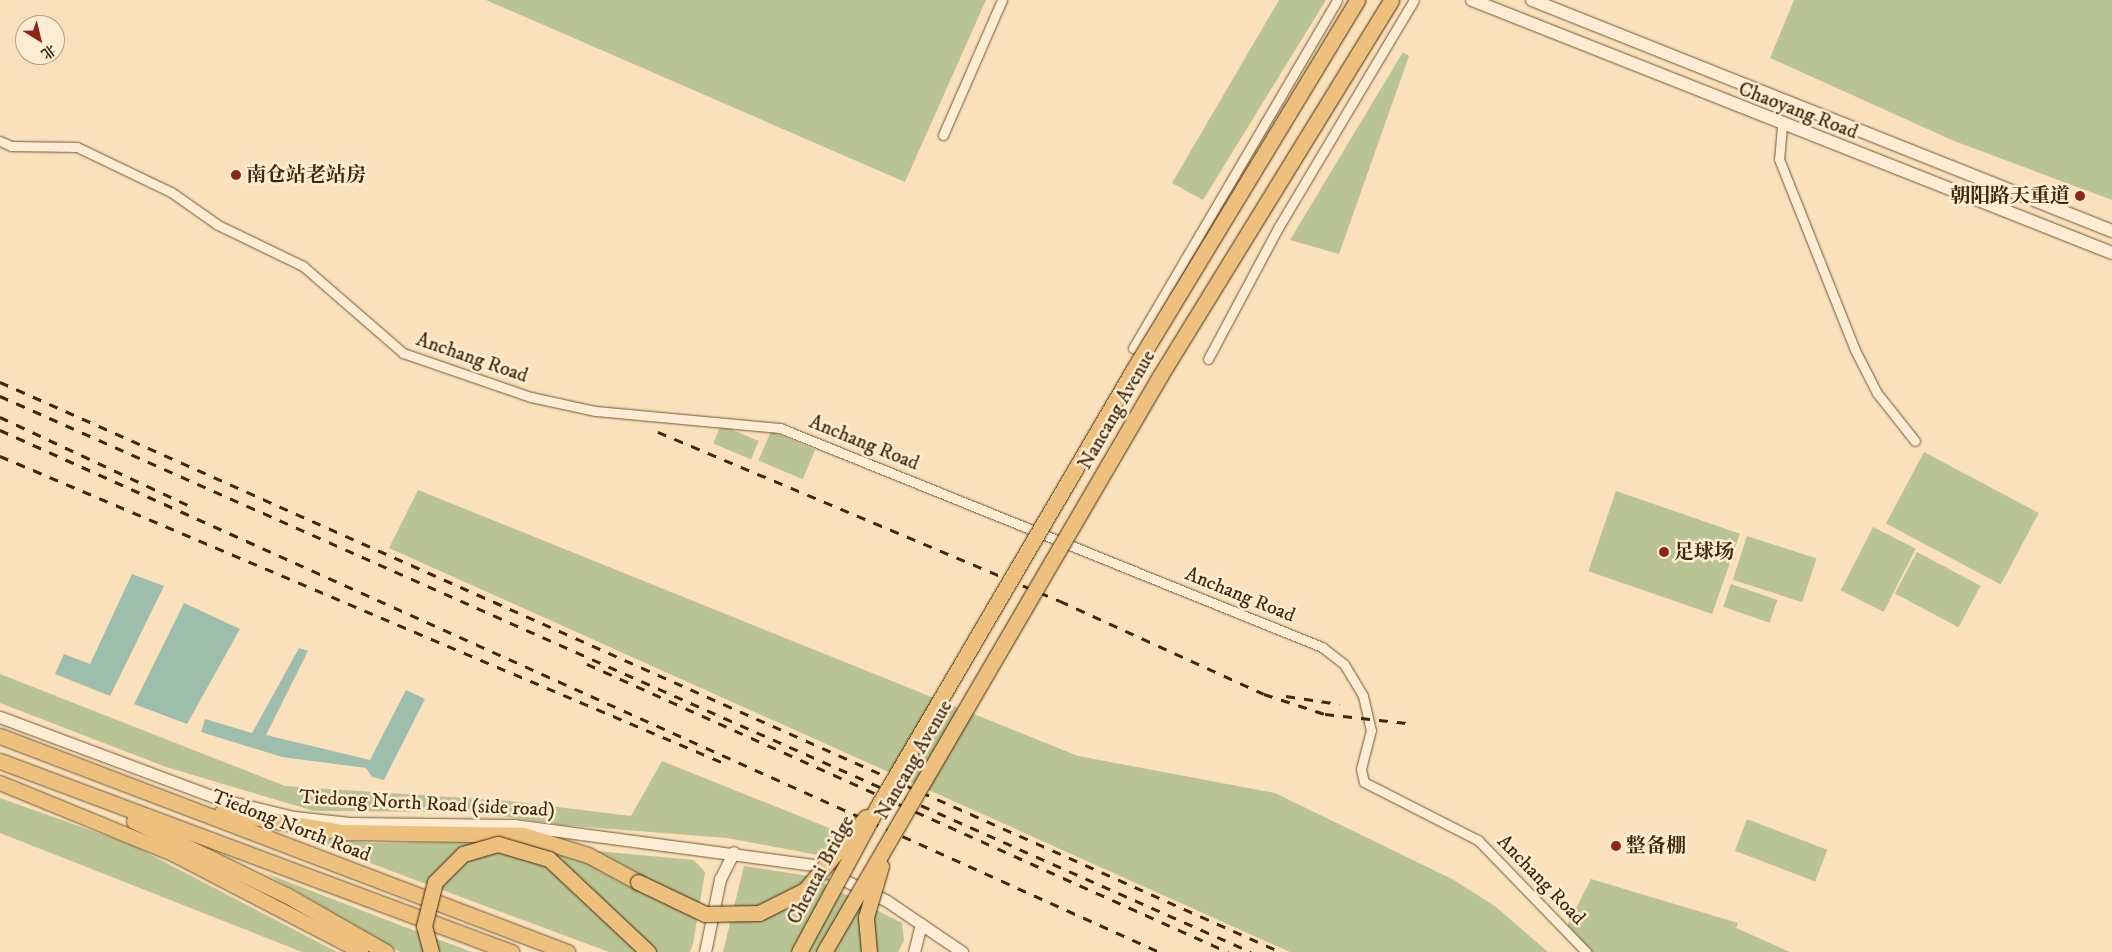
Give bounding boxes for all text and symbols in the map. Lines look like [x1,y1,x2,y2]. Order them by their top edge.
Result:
north arrow [15,15,65,65]
text: 北 [37,40,59,63]
street label: Chaoyang Road [1735,77,1861,145]
place label: 南仓站老站房 [246,163,366,187]
marker: 南仓站老站房 [230,169,242,181]
place label: 朝阳路天重道 [1950,184,2070,208]
marker: 朝阳路天重道 [2074,190,2086,202]
street label: Anchang Road [413,328,531,388]
street label: Nancang Avenue [1073,346,1161,474]
street label: Anchang Road [805,410,923,476]
place label: 足球场 [1674,540,1734,564]
marker: 足球场 [1658,546,1670,558]
street label: Anchang Road [1181,562,1299,628]
street label: Nancang Avenue [870,696,958,824]
street label: Tiedong North Road [208,785,374,867]
street label: Tiedong North Road (side road) [299,785,555,823]
street label: Chentai Bridge [782,811,860,929]
street label: Anchang Road [1492,830,1590,930]
place label: 整备棚 [1626,834,1686,858]
marker: 整备棚 [1610,840,1622,852]

